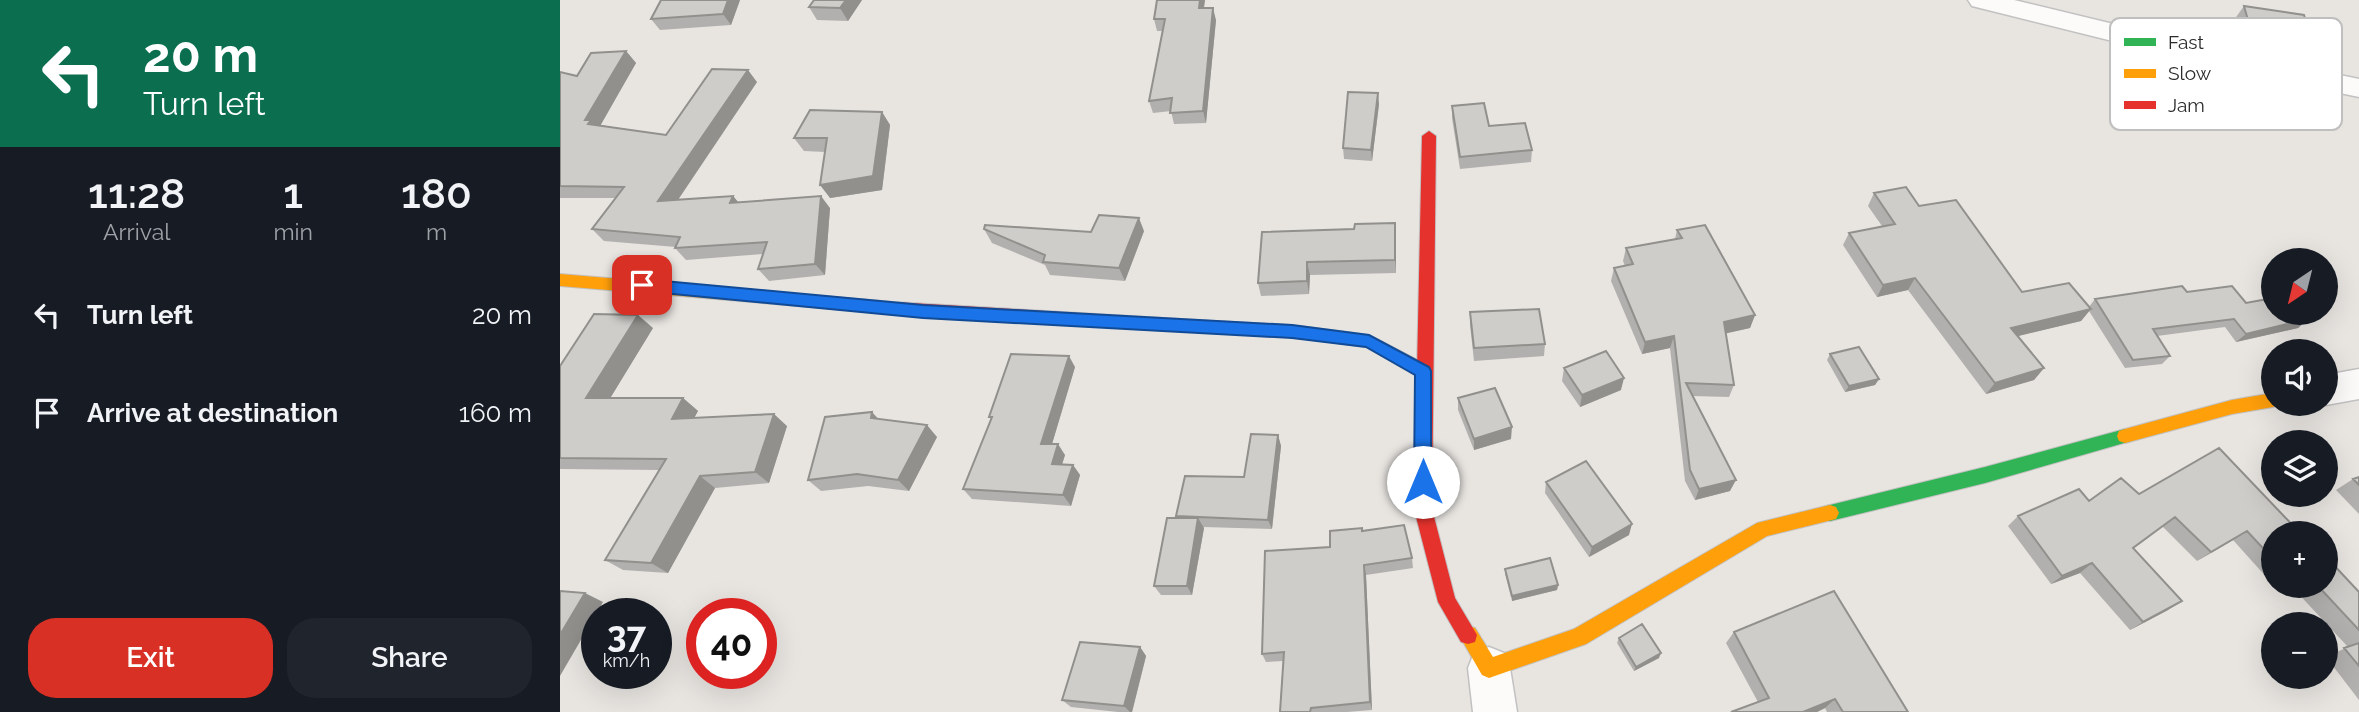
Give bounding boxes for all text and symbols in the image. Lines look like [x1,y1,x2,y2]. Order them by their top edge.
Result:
legend [2110,18,2342,130]
text: 20 m [143,26,258,83]
icon: left [28,28,119,119]
text: Fast [2168,31,2204,53]
text: Slow [2168,62,2212,84]
text: Turn left [143,85,265,122]
text: Jam [2168,94,2205,116]
text: 11:28 [88,169,185,218]
text: 1 [283,169,303,218]
text: 180 [401,169,472,218]
text: Arrival [103,218,170,245]
text: min [273,218,313,245]
text: m [426,218,447,245]
north arrow [2261,248,2338,326]
map controls [2261,248,2338,689]
pin [612,255,672,315]
icon: arrive [623,266,661,304]
icon: left [28,296,66,334]
text: Turn left [87,300,193,330]
text: 20 m [472,300,532,330]
button: sound [2261,339,2338,416]
icon: arrive [28,394,66,432]
text: Arrive at destination [87,398,338,428]
text: 160 m [459,398,532,428]
button: layers [2261,430,2338,507]
position arrow [1386,445,1460,519]
button: + [2261,521,2338,598]
speed limit sign: 40 [686,598,777,689]
button: − [2261,612,2338,689]
text: 37 [607,614,646,655]
button: Exit [28,618,273,698]
button: Share [287,618,532,698]
text: km/h [603,650,650,671]

